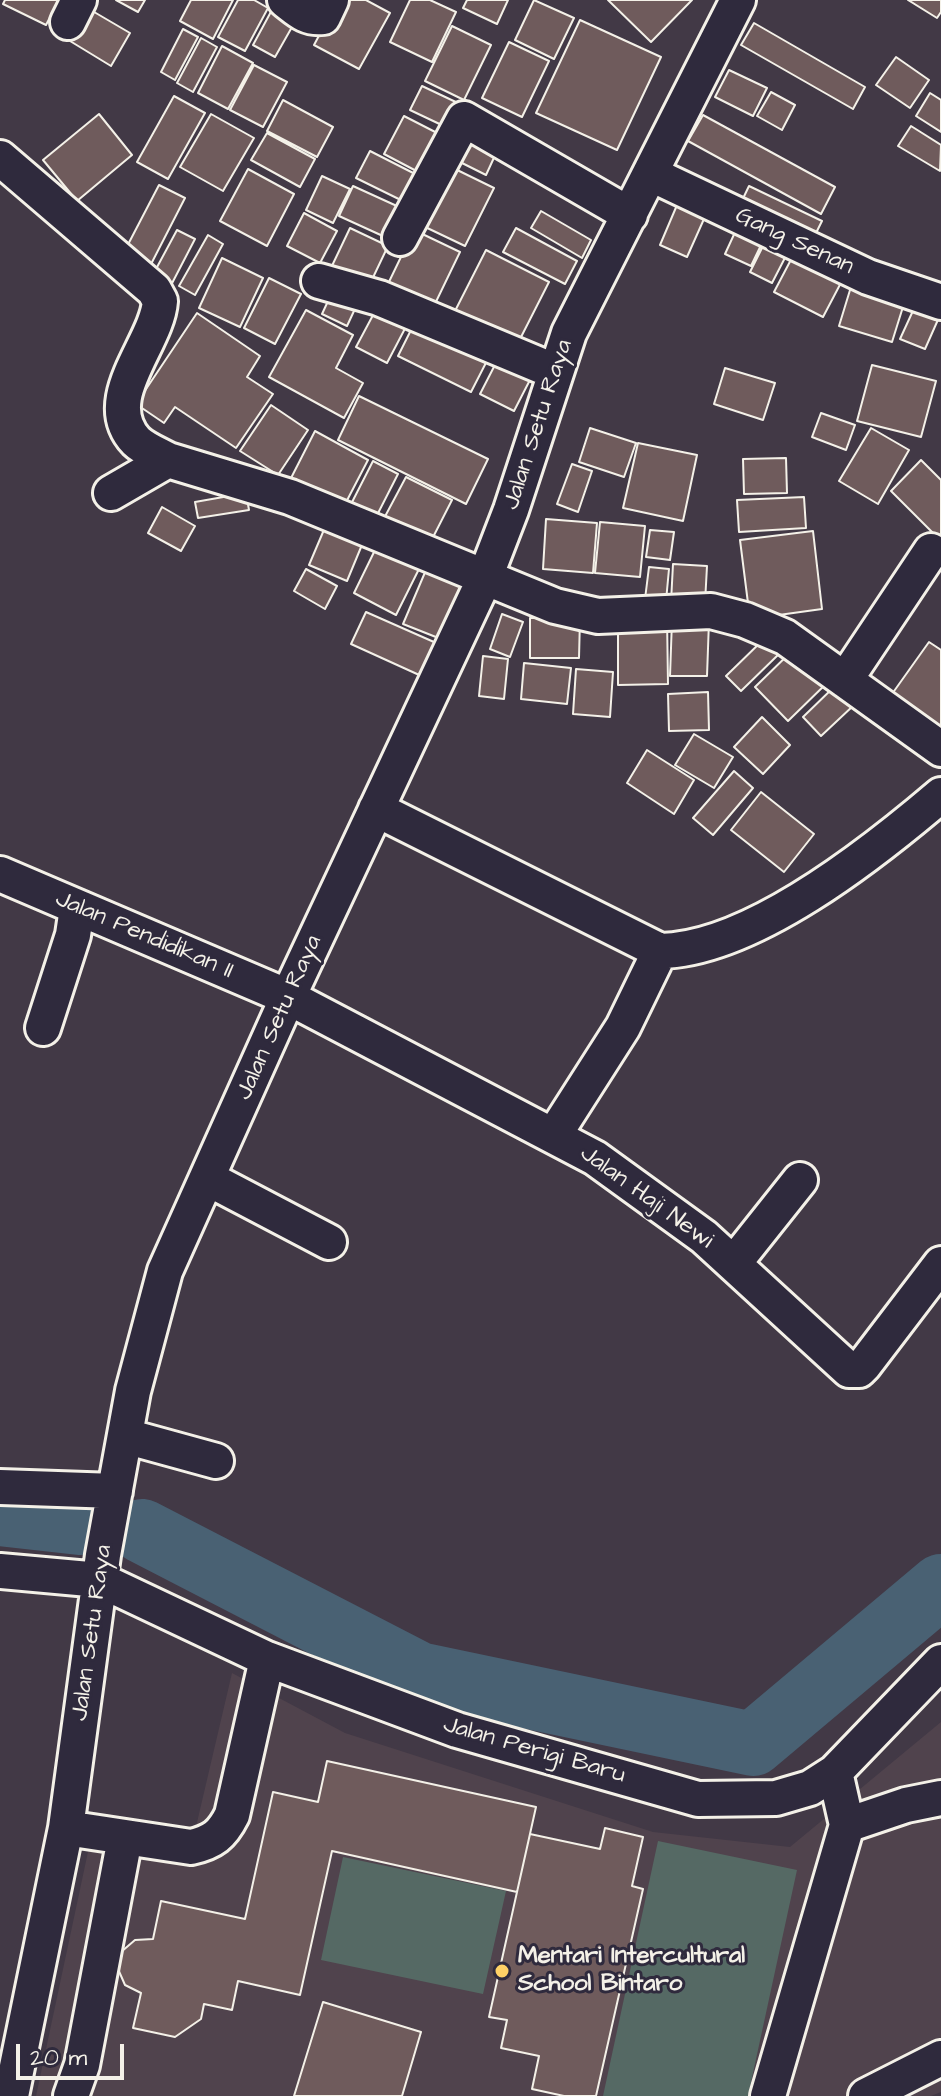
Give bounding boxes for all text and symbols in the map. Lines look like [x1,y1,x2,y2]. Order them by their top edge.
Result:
street label: Gang Senan [730,202,858,282]
street label: Jalan Setu Raya [498,336,580,514]
street label: Jalan Pendidikan II [51,886,237,986]
street label: Jalan Setu Raya [231,931,329,1105]
street label: Jalan Haji Newi [574,1140,718,1256]
street label: Jalan Setu Raya [66,1543,120,1723]
street label: Jalan Perigi Baru [440,1711,628,1791]
place label: Mentari Intercultural School Bintaro [518,1943,745,1999]
marker: Mentari Intercultural School Bintaro [493,1962,511,1980]
scale bar [20,2028,128,2078]
text: 20 m [30,2041,87,2075]

